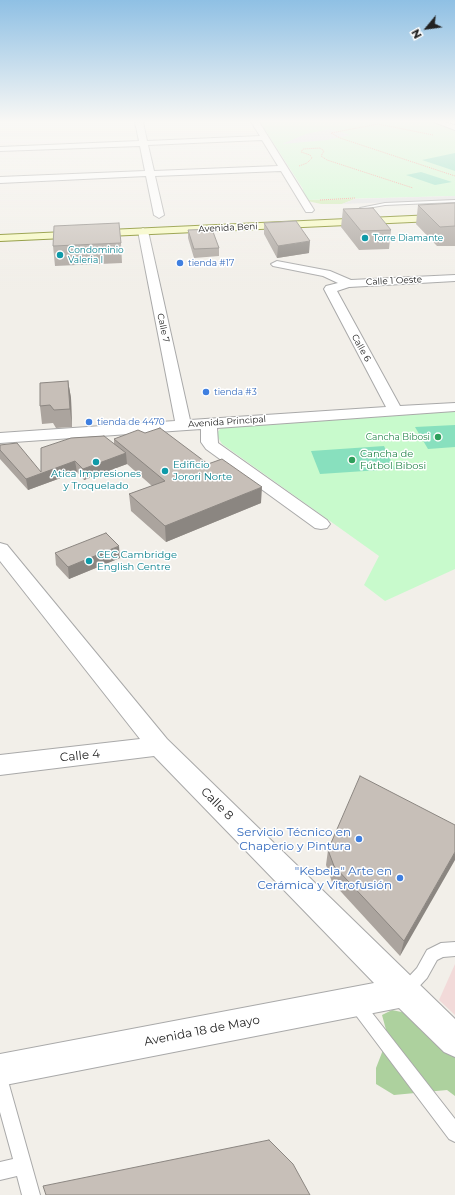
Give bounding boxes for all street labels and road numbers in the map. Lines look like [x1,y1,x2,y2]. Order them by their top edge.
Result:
street label: Avenida Beni [198,221,258,235]
street label: Calle 1 Oeste [366,274,422,288]
street label: Calle 7 [155,312,171,344]
street label: Calle 6 [349,332,373,364]
street label: Avenida Principal [188,414,266,430]
street label: Calle 4 [59,747,101,765]
street label: Calle 8 [198,785,236,823]
street label: Avenida 18 de Mayo [143,1013,261,1049]

